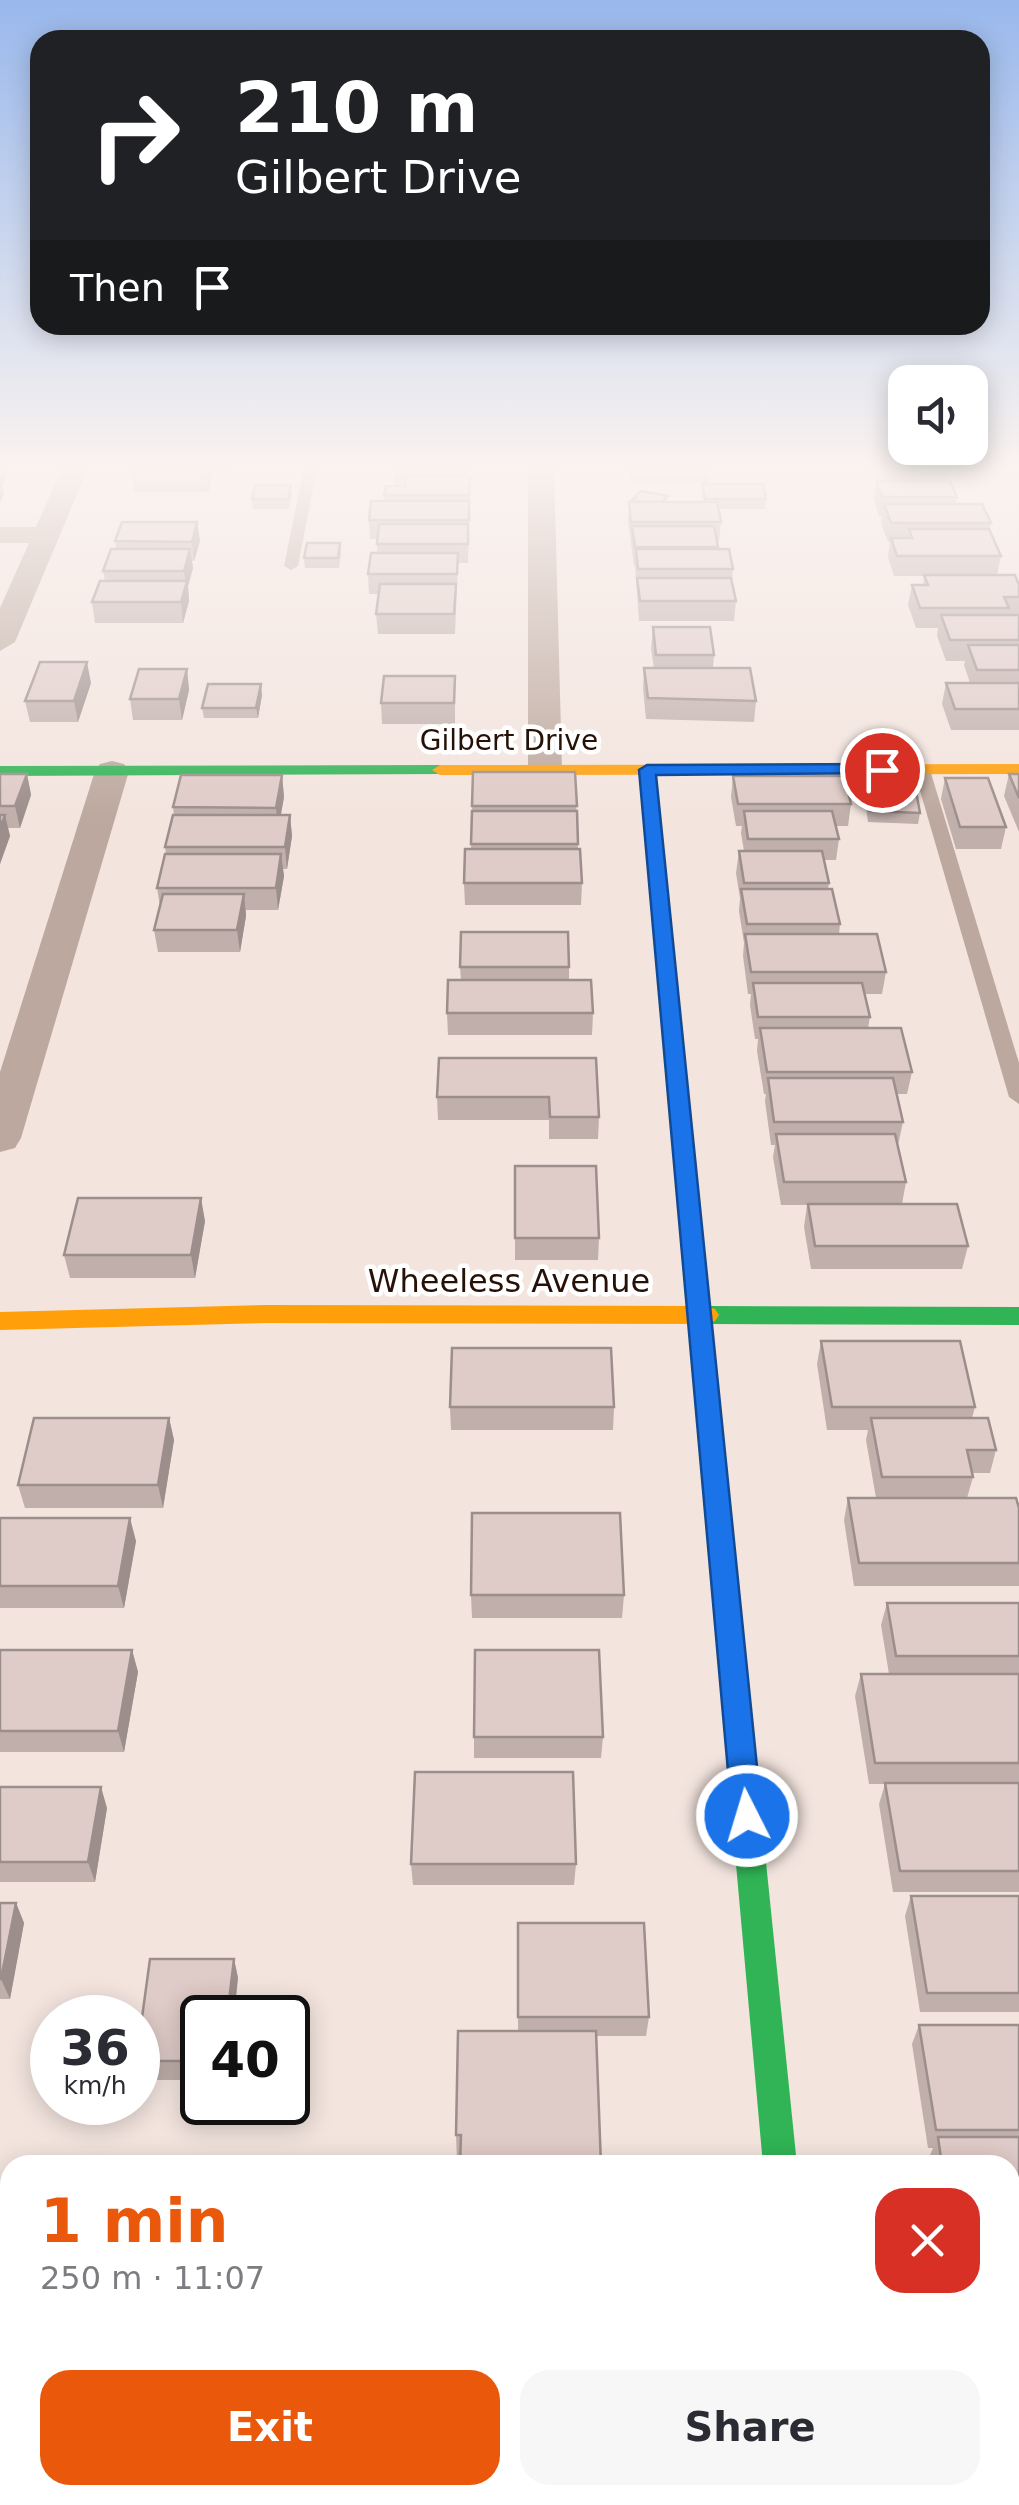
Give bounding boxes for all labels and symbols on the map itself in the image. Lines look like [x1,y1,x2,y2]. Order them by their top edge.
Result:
street label: Gilbert Drive [420,724,598,757]
pin [840,728,925,813]
street label: Wheeless Avenue [368,1262,650,1300]
position arrow [695,1764,799,1868]
speed limit sign: 40 [180,1995,310,2125]

